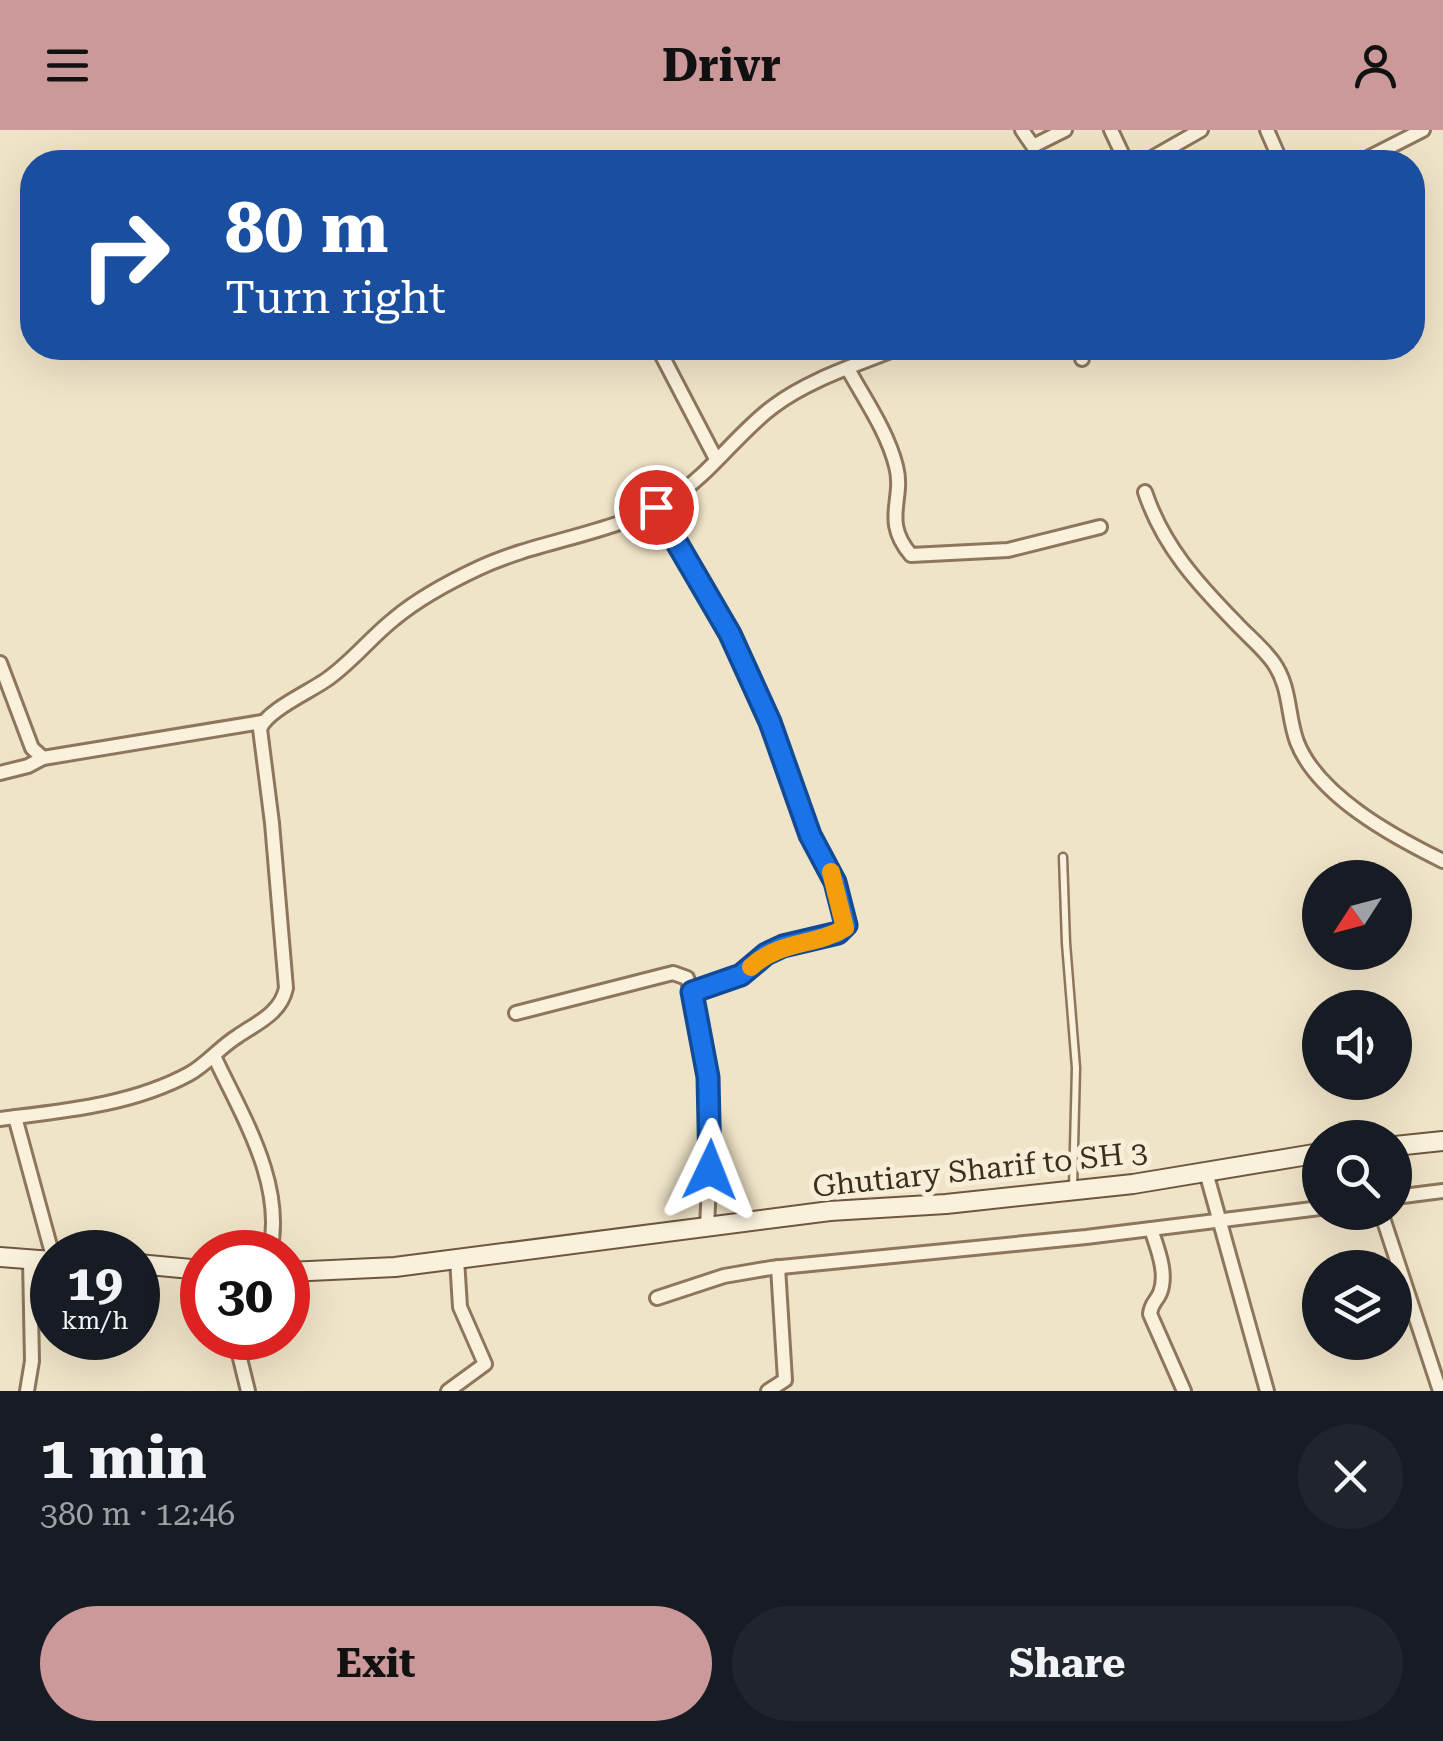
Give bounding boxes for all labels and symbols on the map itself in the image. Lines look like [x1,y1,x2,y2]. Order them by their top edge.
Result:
pin [614,465,699,550]
north arrow [1302,860,1412,970]
position arrow [658,1118,762,1222]
street label: Ghutiary Sharif to SH 3 [811,1134,1149,1204]
speed limit sign: 30 [180,1230,310,1360]

